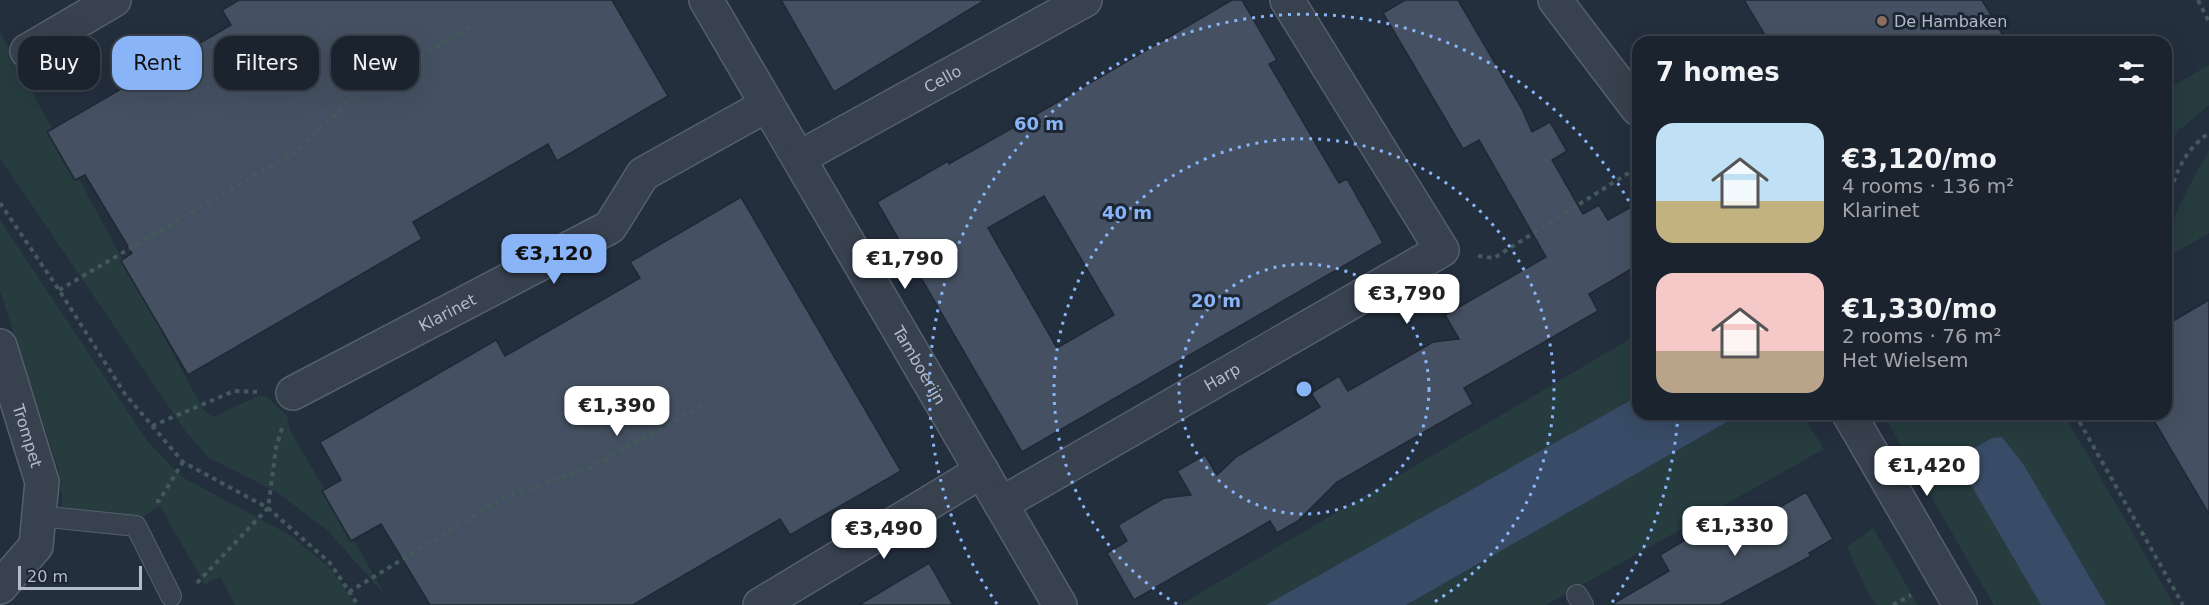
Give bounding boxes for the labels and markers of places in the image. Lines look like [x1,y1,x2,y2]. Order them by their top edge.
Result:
place label: De Hambaken [1894,12,2007,31]
marker: De Hambaken [1875,14,1889,28]
pin: €3,120 [505,234,603,285]
pin: €1,790 [856,239,954,290]
pin: €3,790 [1358,274,1456,325]
centre of rings [1294,379,1314,399]
pin: €1,390 [568,386,666,437]
pin: €1,420 [1878,446,1976,497]
pin: €1,330 [1686,506,1784,557]
pin: €3,490 [835,509,933,560]

